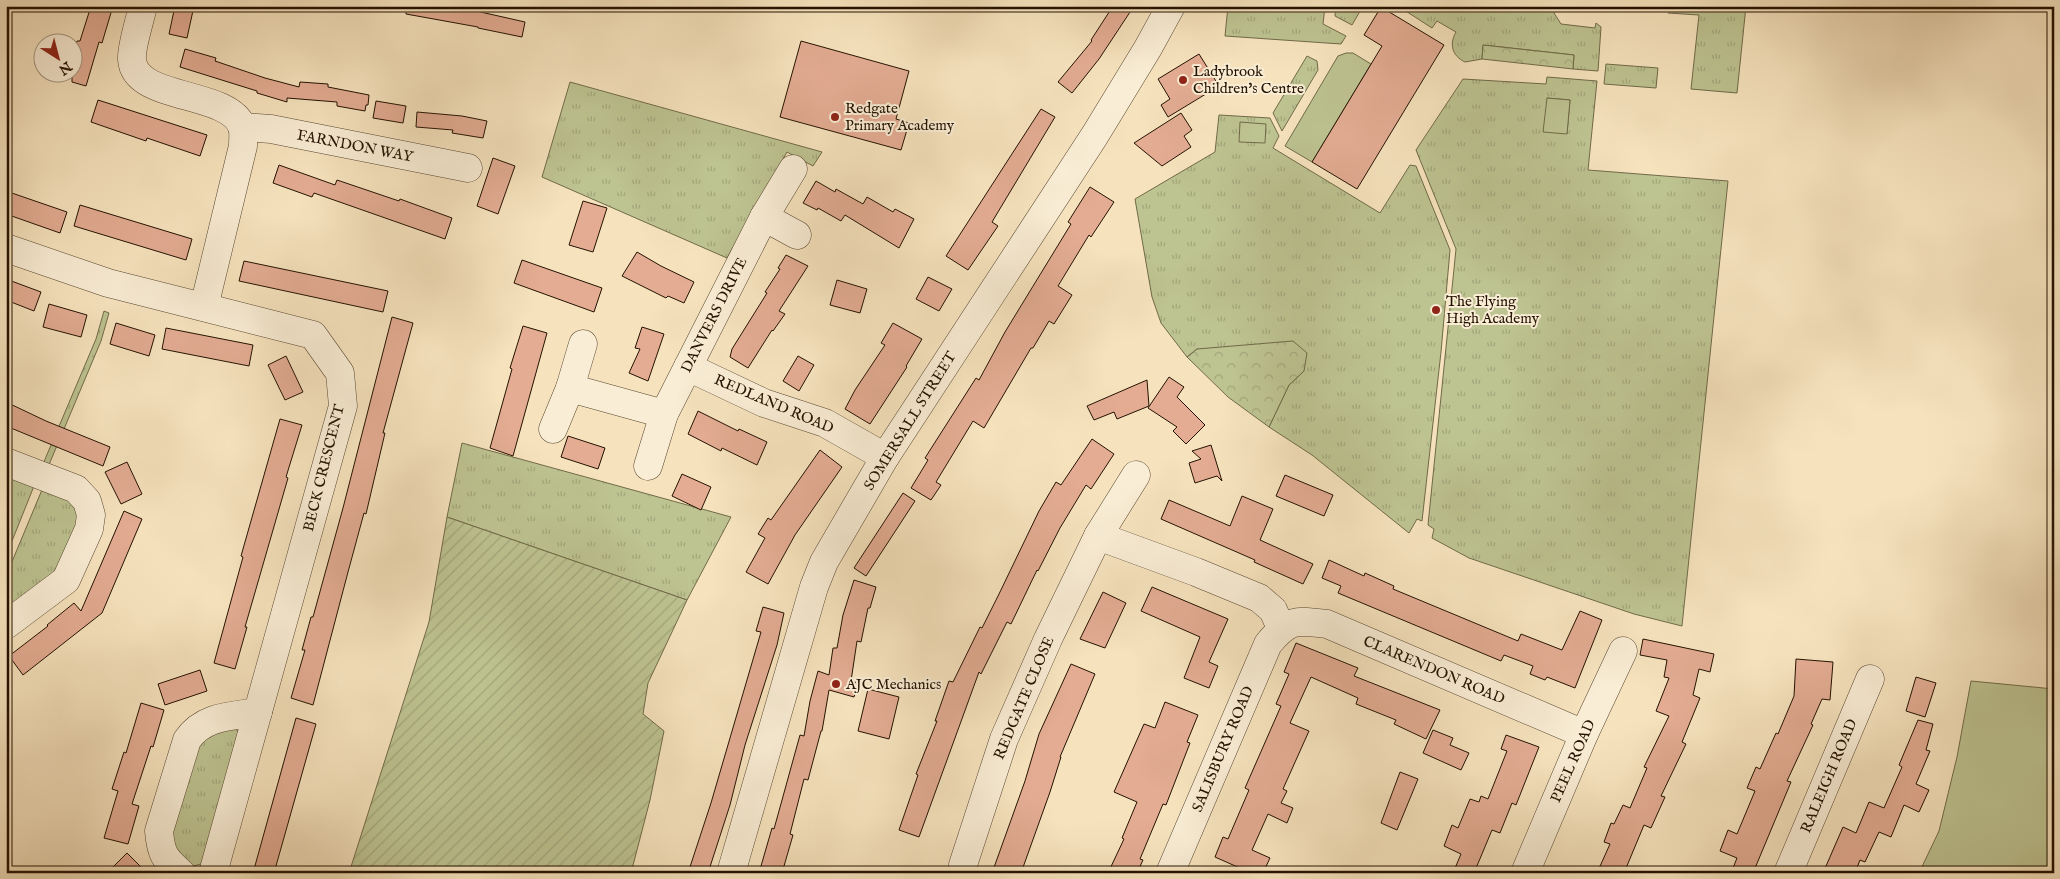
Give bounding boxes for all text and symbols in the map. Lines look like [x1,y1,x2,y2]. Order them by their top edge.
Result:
north arrow [32,32,82,82]
text: N [55,56,76,79]
place label: Ladybrook Children's Centre [1193,62,1304,98]
marker: Ladybrook Children's Centre [1177,74,1189,86]
place label: Redgate Primary Academy [845,99,955,135]
marker: Redgate Primary Academy [829,111,841,123]
street label: FARNDON WAY [295,125,415,167]
street label: DANVERS DRIVE [677,254,751,376]
place label: The Flying High Academy [1446,292,1540,328]
marker: The Flying High Academy [1430,304,1442,316]
street label: SOMERSALL STREET [860,348,960,494]
street label: REDLAND ROAD [711,370,837,438]
street label: BECK CRESCENT [299,402,349,534]
street label: CLARENDON ROAD [1360,632,1508,708]
street label: REDGATE CLOSE [989,634,1059,762]
place label: AJC Mechanics [845,675,941,694]
marker: AJC Mechanics [830,678,842,690]
street label: SALISBURY ROAD [1188,683,1258,815]
street label: RALEIGH ROAD [1796,716,1862,836]
street label: PEEL ROAD [1546,717,1600,805]

